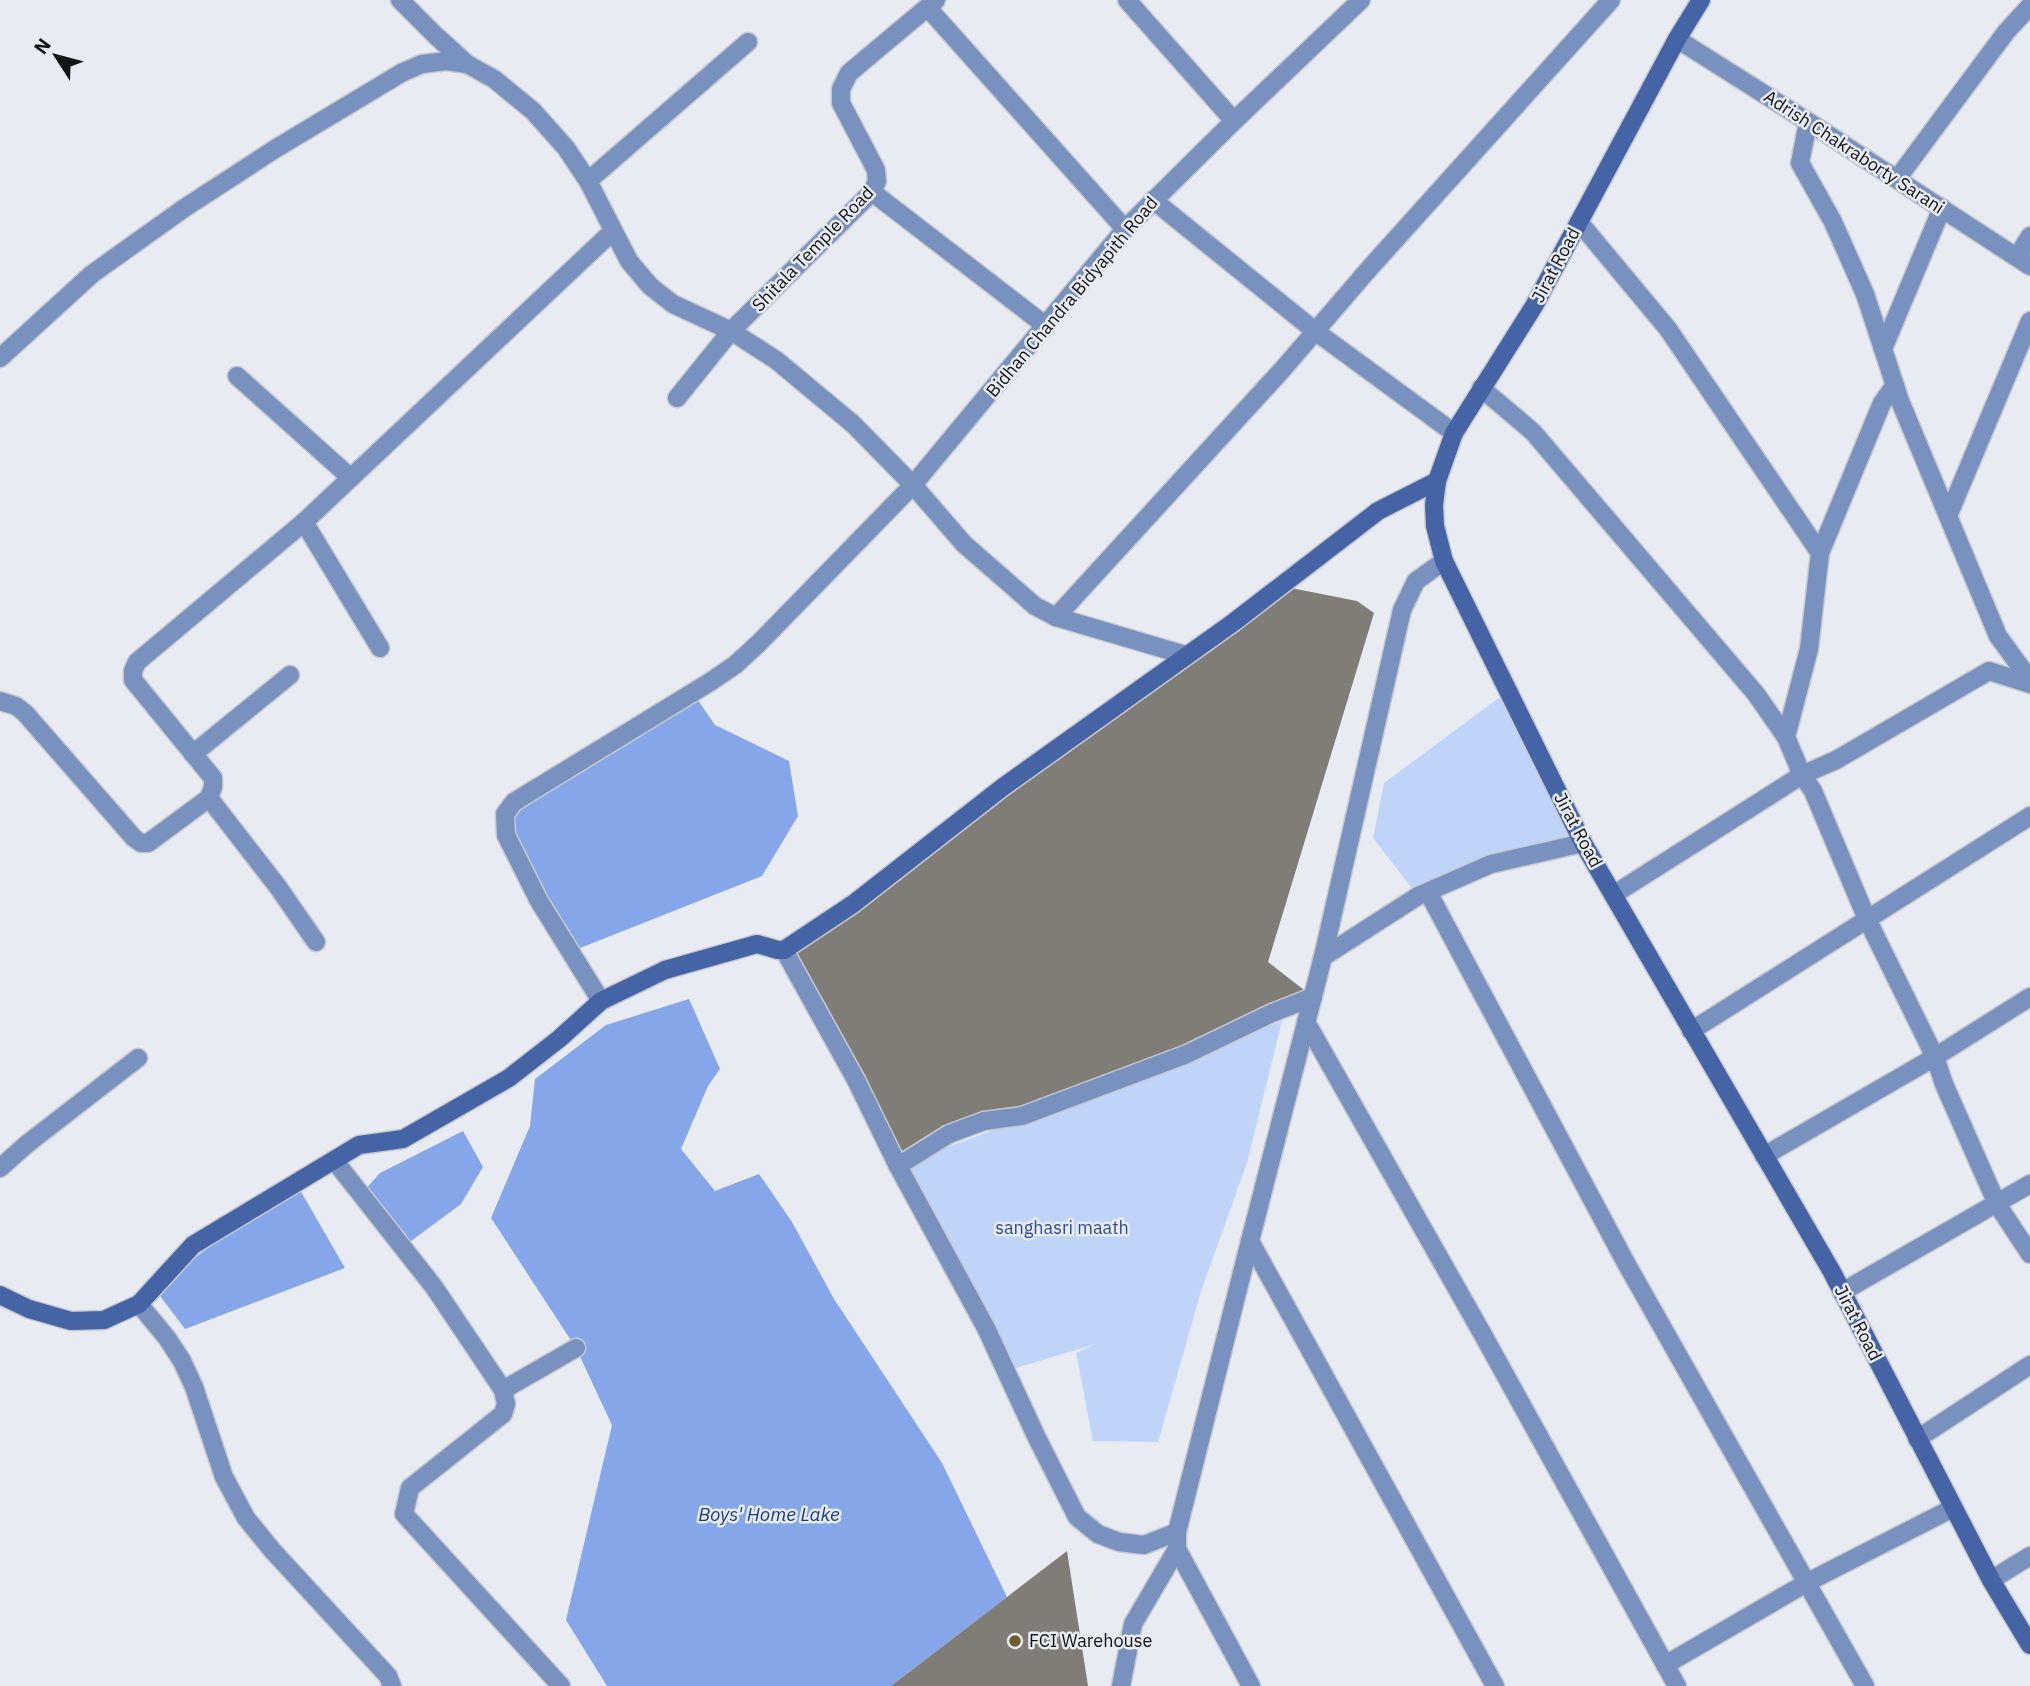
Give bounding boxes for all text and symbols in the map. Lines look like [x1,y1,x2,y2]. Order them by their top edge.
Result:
north arrow [21,21,91,91]
text: N [28,33,56,59]
street label: Adrish Chakraborty Sarani [1760,85,1949,219]
street label: Shitala Temple Road [747,181,878,316]
street label: Bidhan Chandra Bidyapith Road [981,192,1162,402]
street label: Jirat Road [1526,223,1585,306]
street label: Jirat Road [1549,788,1608,871]
park label: sanghasri maath [995,1216,1129,1239]
street label: Jirat Road [1830,1281,1887,1364]
water label: Boys' Home Lake [698,1502,840,1526]
place label: FCI Warehouse [1029,1629,1153,1652]
marker: FCI Warehouse [1007,1633,1023,1649]

